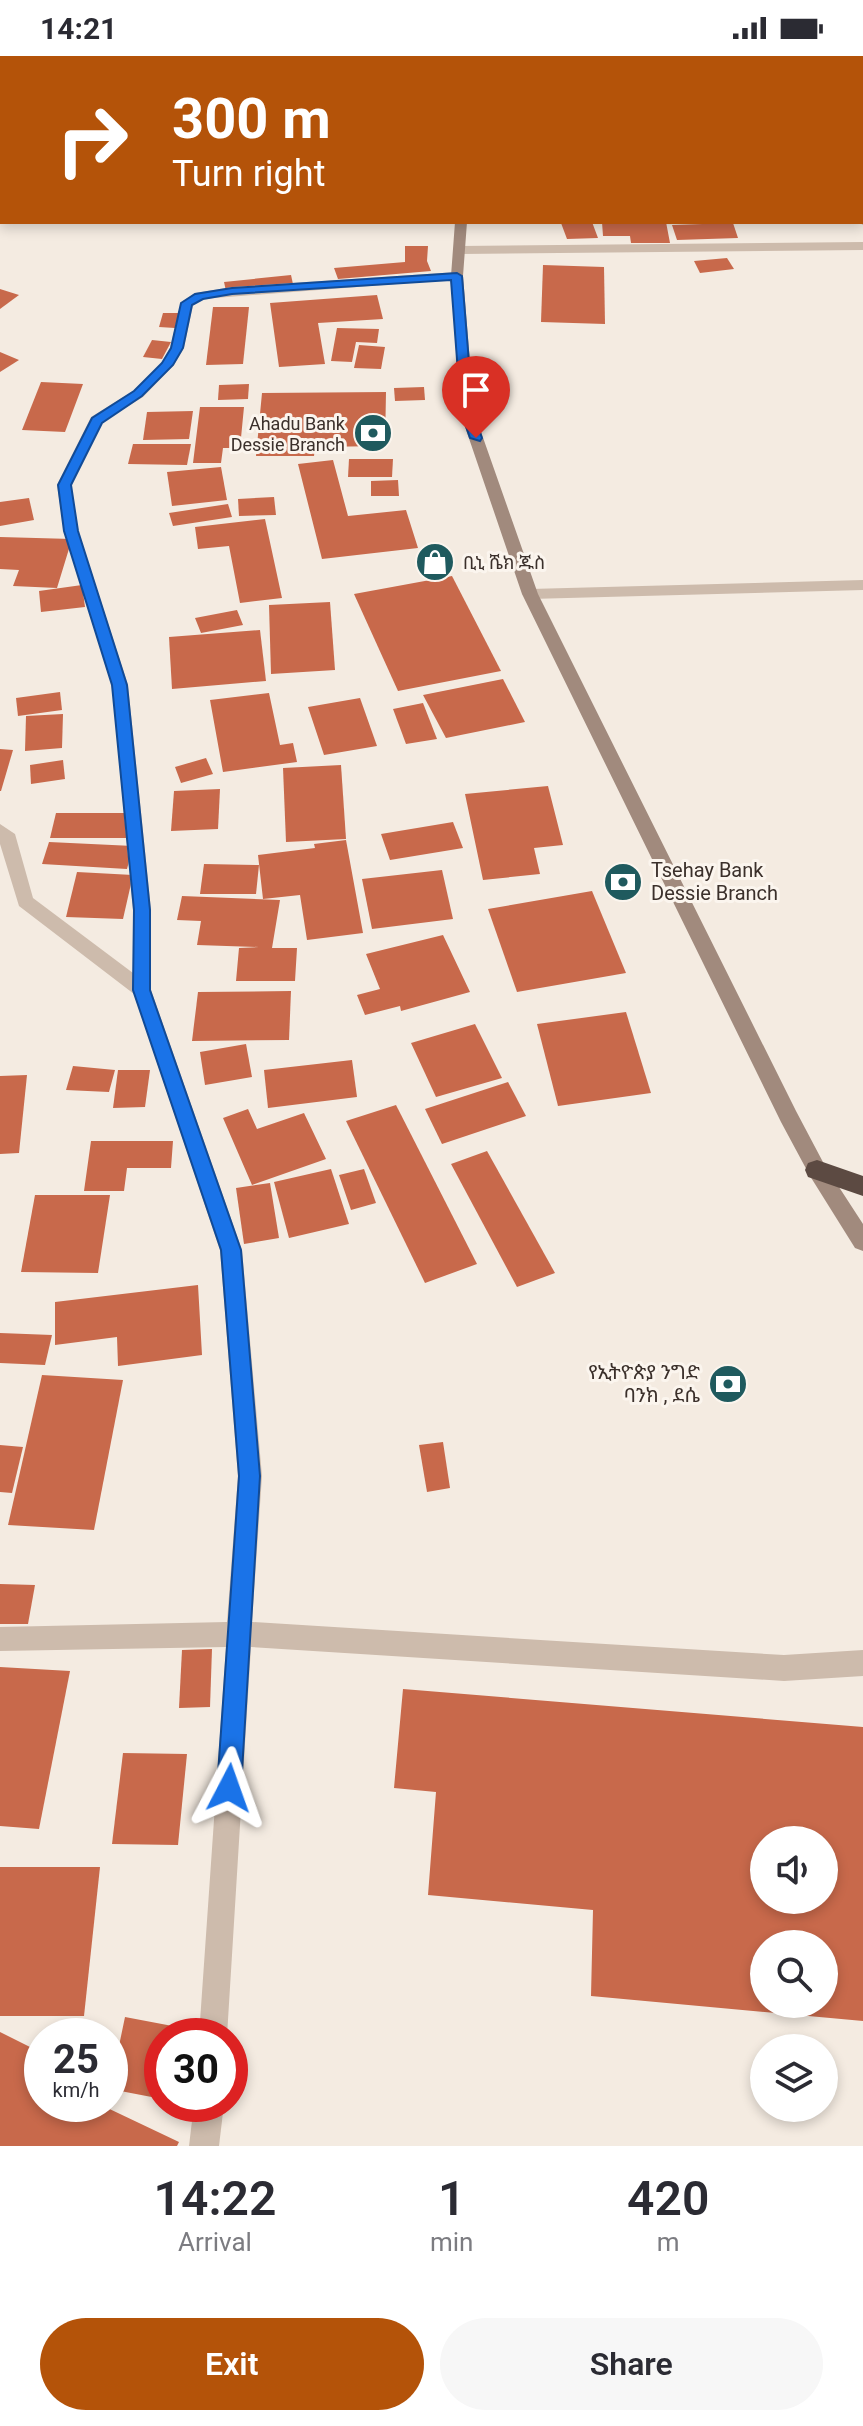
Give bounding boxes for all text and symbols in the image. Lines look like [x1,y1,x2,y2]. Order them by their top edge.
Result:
text: 14:21 [40,11,117,46]
text: 300 m [172,86,331,152]
icon: right [40,88,144,192]
text: Turn right [172,153,325,195]
pin [442,356,510,438]
icon: arrive [454,368,498,412]
bank icon: Ahadu Bank Dessie Branch [352,412,394,454]
place label: Ahadu Bank Dessie Branch [231,413,346,455]
shop icon: ቢኒ ሼክ ጁስ [414,541,456,583]
place label: ቢኒ ሼክ ጁስ [463,552,545,573]
place label: Tsehay Bank Dessie Branch [651,858,778,905]
bank icon: Tsehay Bank Dessie Branch [602,861,644,903]
place label: የኢትዮጵያ ንግድ ባንክ , ደሴ [588,1360,701,1407]
bank icon: የኢትዮጵያ ንግድ ባንክ , ደሴ [707,1363,749,1405]
position arrow [187,1746,271,1830]
map controls [750,1826,838,2122]
button: sound [750,1826,838,1914]
button: search [750,1930,838,2018]
speed limit sign: 30 [144,2018,248,2122]
button: layers [750,2034,838,2122]
text: 25 [53,2036,99,2083]
text: km/h [53,2078,99,2102]
text: 14:22 [154,2170,276,2227]
text: 1 [438,2170,465,2227]
text: 420 [627,2170,709,2227]
text: Arrival [178,2227,252,2257]
text: min [430,2227,473,2257]
text: m [657,2227,680,2257]
button: Exit [40,2318,424,2410]
button: Share [440,2318,823,2410]

